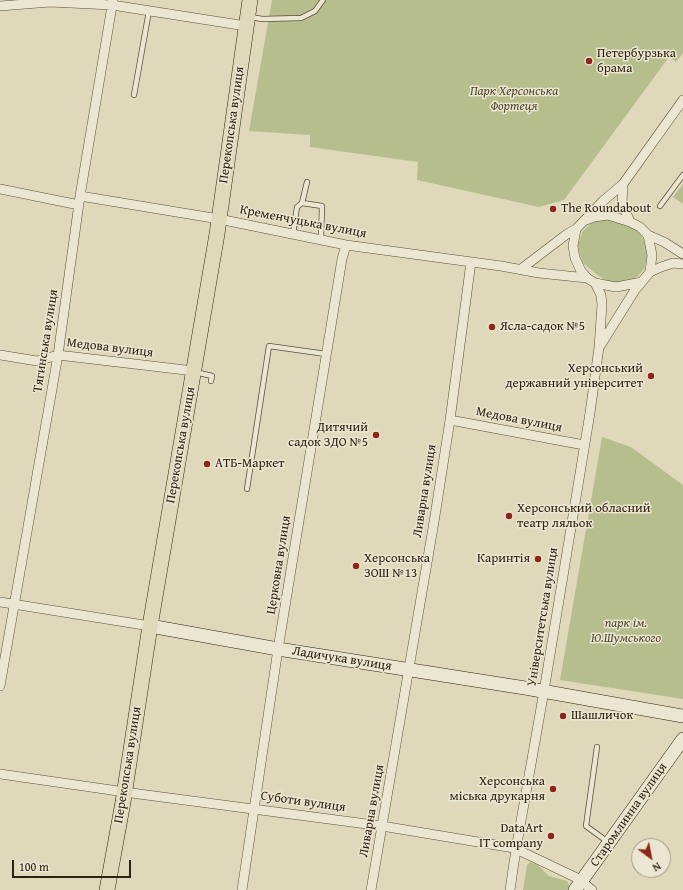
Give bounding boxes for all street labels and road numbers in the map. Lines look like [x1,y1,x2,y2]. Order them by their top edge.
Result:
street label: Перекопська вулиця [216,66,248,184]
street label: Кременчуцька вулиця [238,202,368,242]
street label: Тягинська вулиця [30,288,62,394]
street label: Медова вулиця [66,335,154,361]
street label: Перекопська вулиця [163,386,199,504]
street label: Медова вулиця [475,404,563,436]
street label: Ливарна вулиця [410,443,440,539]
street label: Церковна вулиця [263,515,295,615]
street label: Університетська вулиця [524,546,562,688]
street label: Ладичука вулиця [291,643,393,675]
street label: Перекопська вулиця [111,706,145,824]
street label: Старомлинна вулиця [587,760,671,870]
street label: Ливарна вулиця [356,763,388,859]
street label: Суботи вулиця [259,788,347,816]

